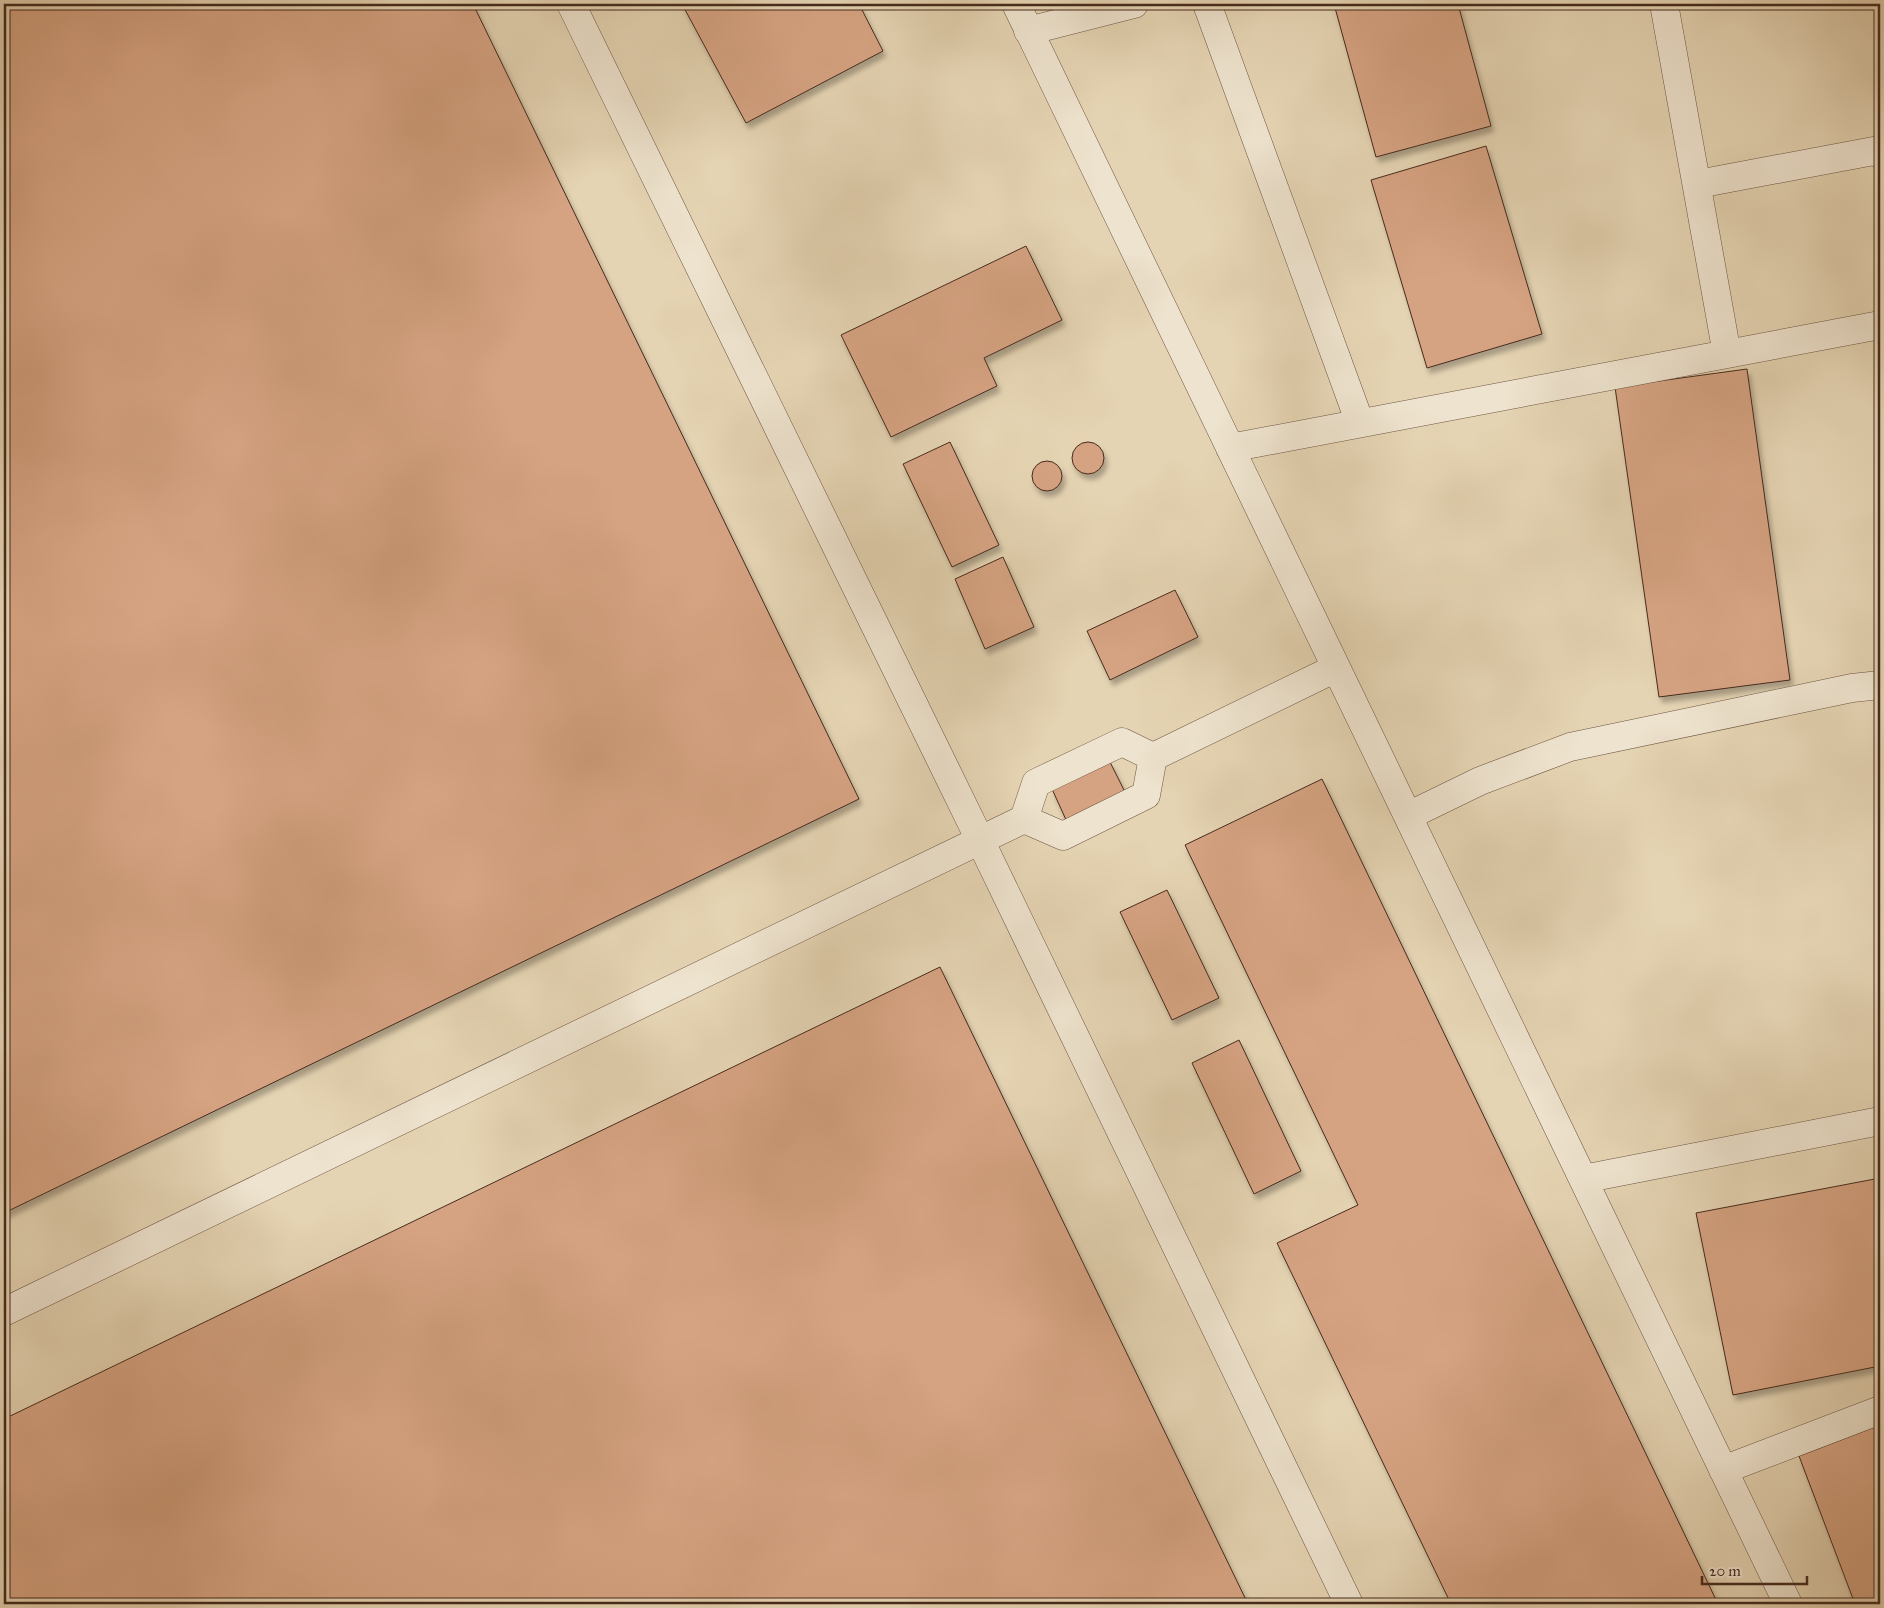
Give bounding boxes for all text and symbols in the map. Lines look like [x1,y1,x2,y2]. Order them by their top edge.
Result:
scale bar [1702,1553,1806,1585]
text: 20 m [1709,1562,1741,1580]

